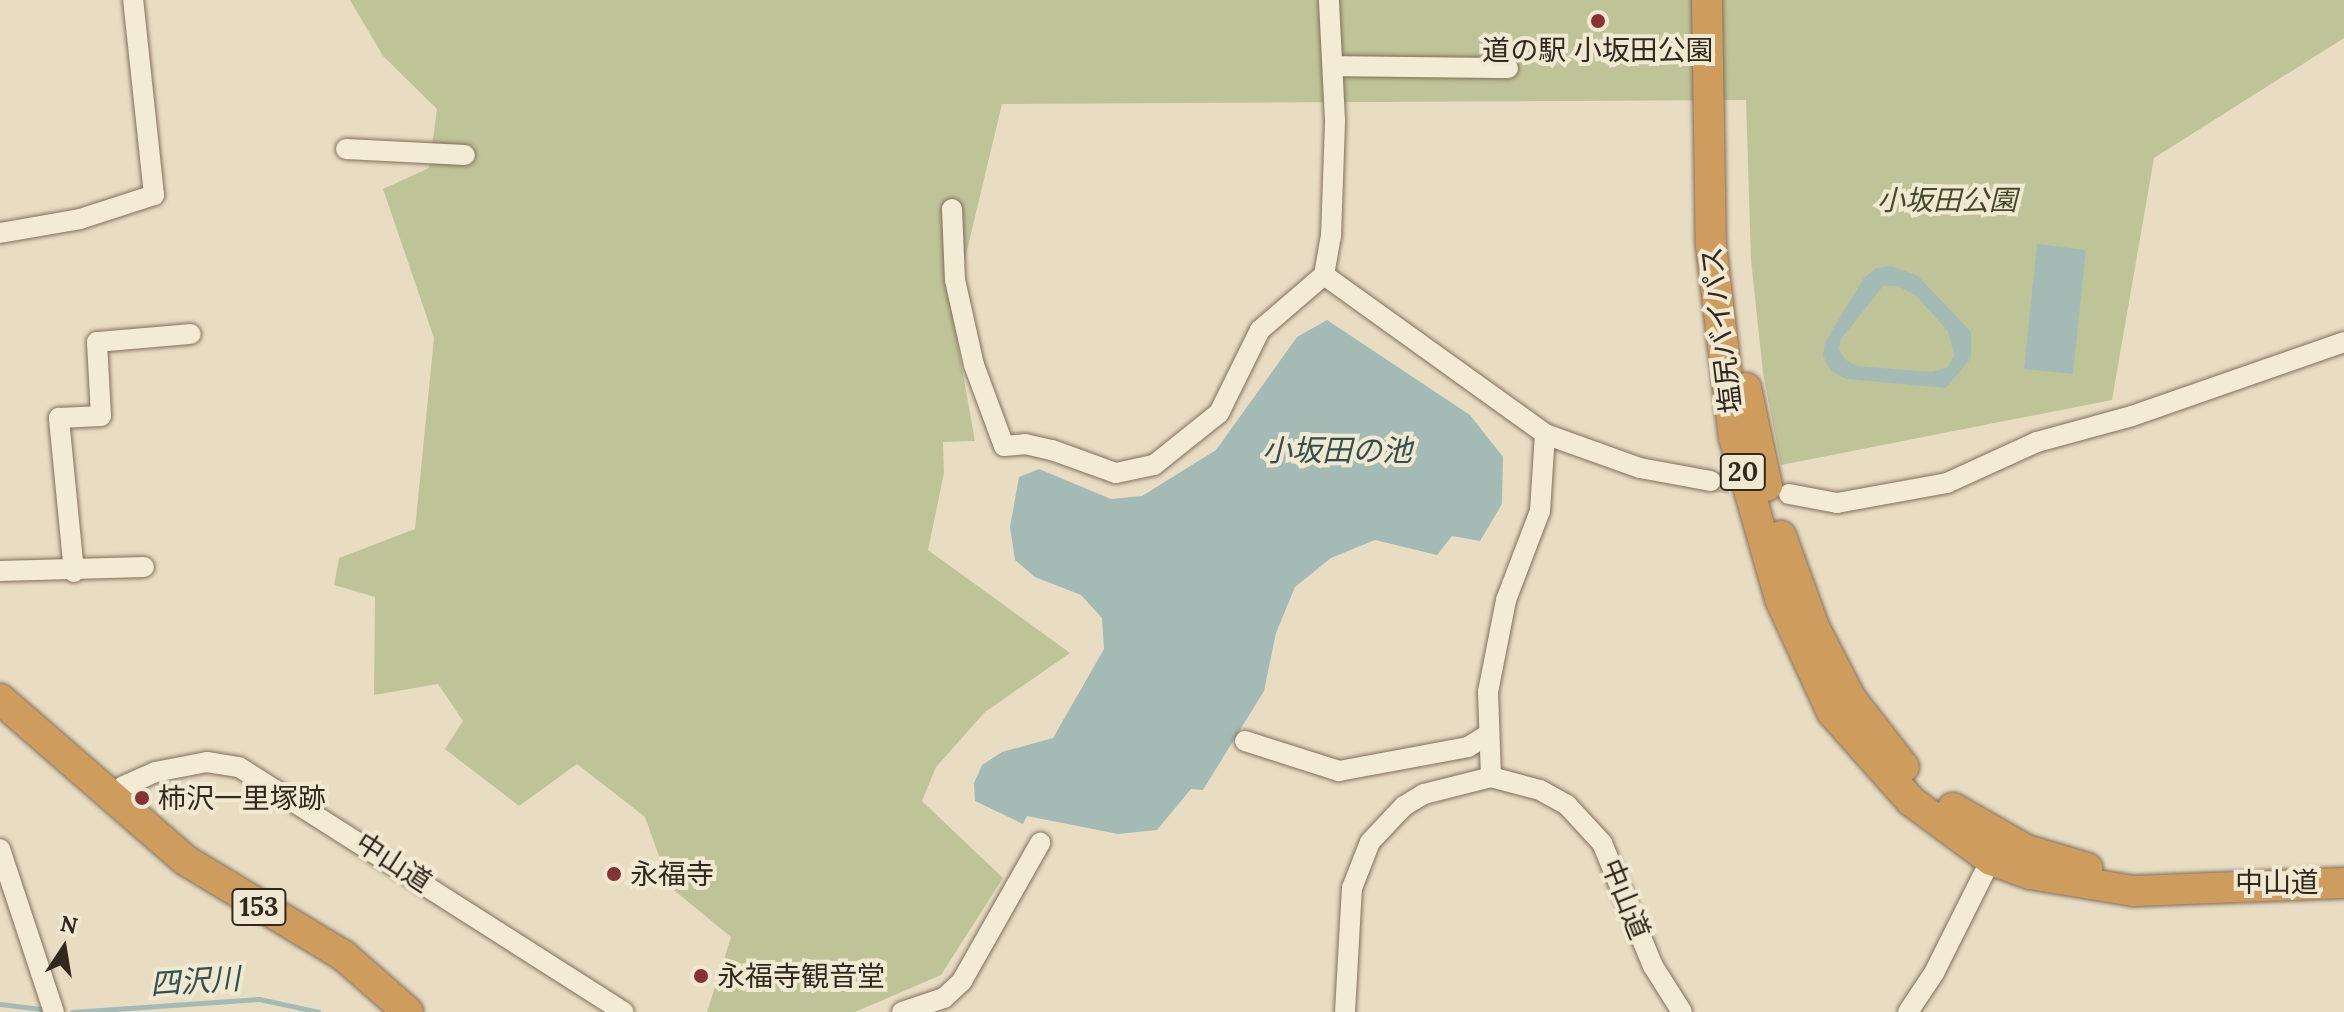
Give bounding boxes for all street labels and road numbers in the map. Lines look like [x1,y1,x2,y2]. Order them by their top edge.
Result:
street label: 塩尻バイパス [1694,245,1748,415]
road number: 20 [1719,450,1767,494]
street label: 中山道 [350,825,438,899]
street label: 中山道 [1595,854,1657,944]
street label: 中山道 [2235,865,2319,899]
road number: 153 [231,885,287,929]

